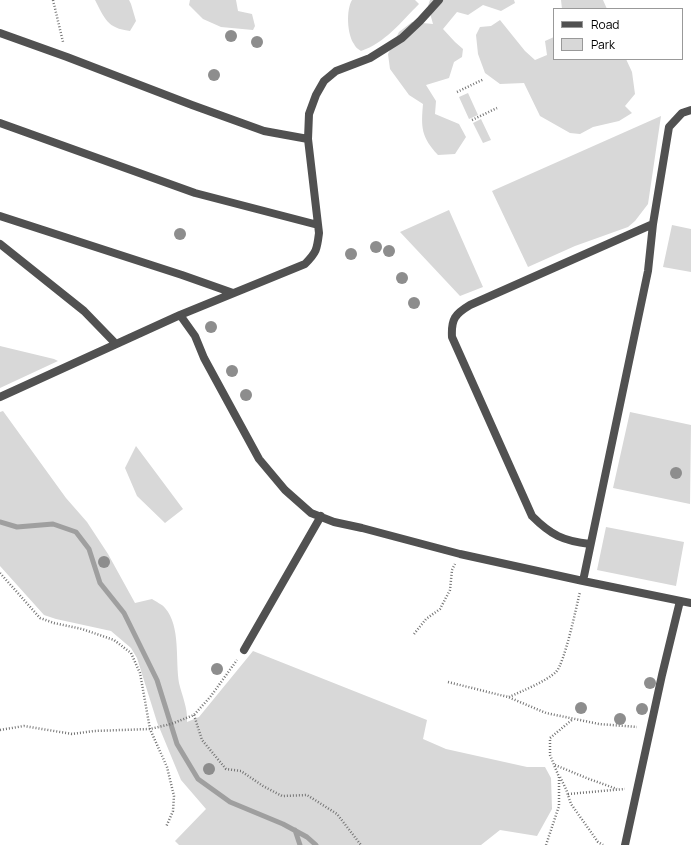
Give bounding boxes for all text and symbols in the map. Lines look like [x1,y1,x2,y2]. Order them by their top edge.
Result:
legend [553,8,683,60]
text: Road [591,16,619,33]
text: Park [591,36,615,53]

